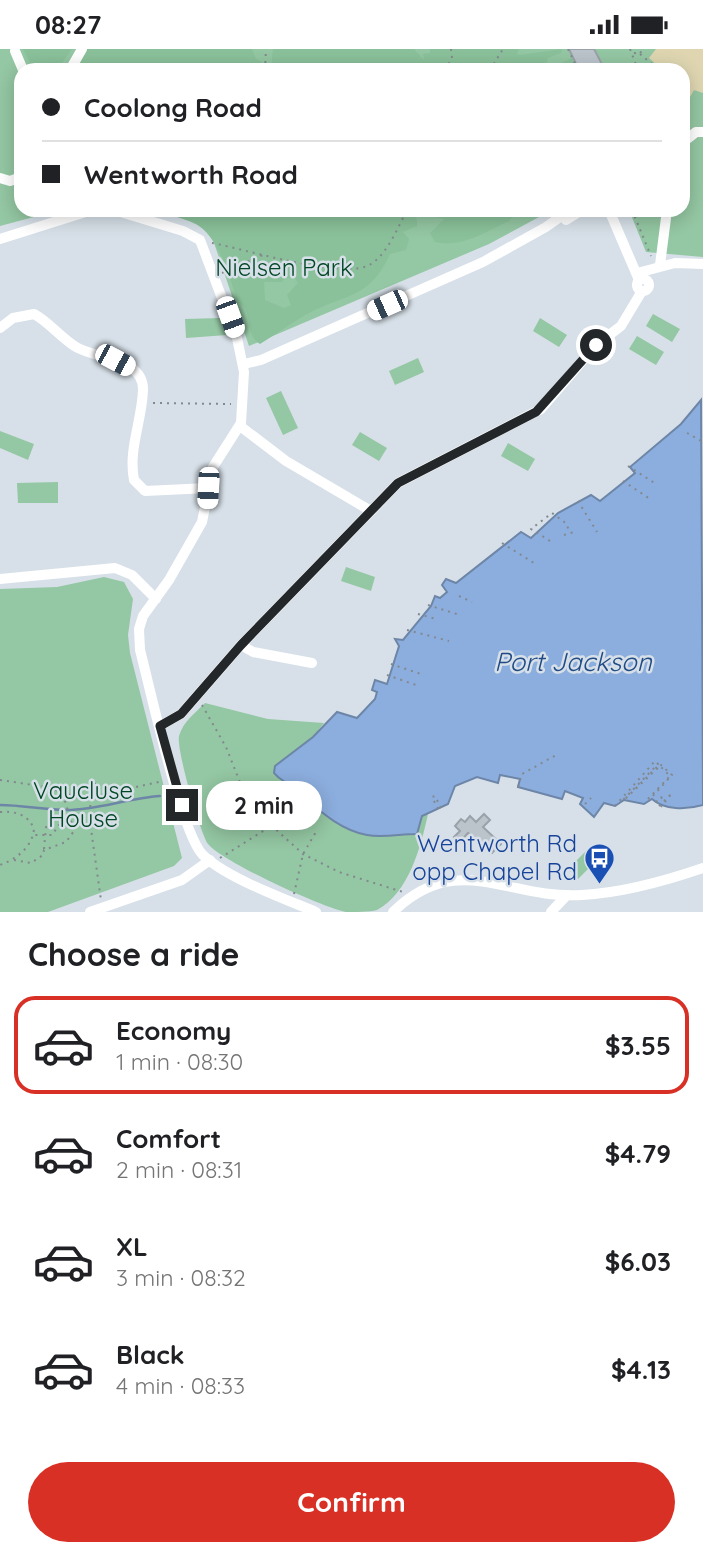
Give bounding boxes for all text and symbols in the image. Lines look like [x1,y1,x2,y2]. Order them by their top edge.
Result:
text: 08:27 [35,8,101,41]
text: Coolong Road [84,91,262,124]
text: Wentworth Road [84,158,298,191]
park label: Nielsen Park [215,252,353,282]
car [364,287,411,323]
car [213,294,248,340]
route start [580,329,612,361]
car [92,341,139,379]
car [197,466,220,510]
water label: Port Jackson [494,645,653,678]
park label: Vaucluse House [33,775,133,833]
callout: 2 min [206,781,322,829]
route end [166,789,198,821]
text: 2 min [234,791,294,820]
place label: Wentworth Rd opp Chapel Rd [412,828,577,886]
bus stop icon: Wentworth Rd opp Chapel Rd [583,841,617,885]
text: Choose a ride [28,934,240,974]
icon: car [32,1014,95,1077]
text: Economy [116,1014,231,1047]
text: $3.55 [605,1029,671,1062]
text: 1 min · 08:30 [116,1047,243,1076]
icon: car [32,1122,95,1185]
text: Comfort [116,1122,221,1155]
text: $4.79 [605,1137,671,1170]
text: 2 min · 08:31 [116,1155,242,1184]
icon: car [32,1230,95,1293]
text: XL [116,1230,148,1263]
text: $6.03 [605,1245,671,1278]
text: 3 min · 08:32 [116,1263,246,1292]
icon: car [32,1338,95,1401]
text: Black [116,1338,185,1371]
text: $4.13 [611,1353,671,1386]
text: 4 min · 08:33 [116,1371,245,1400]
button: Confirm [28,1462,675,1542]

